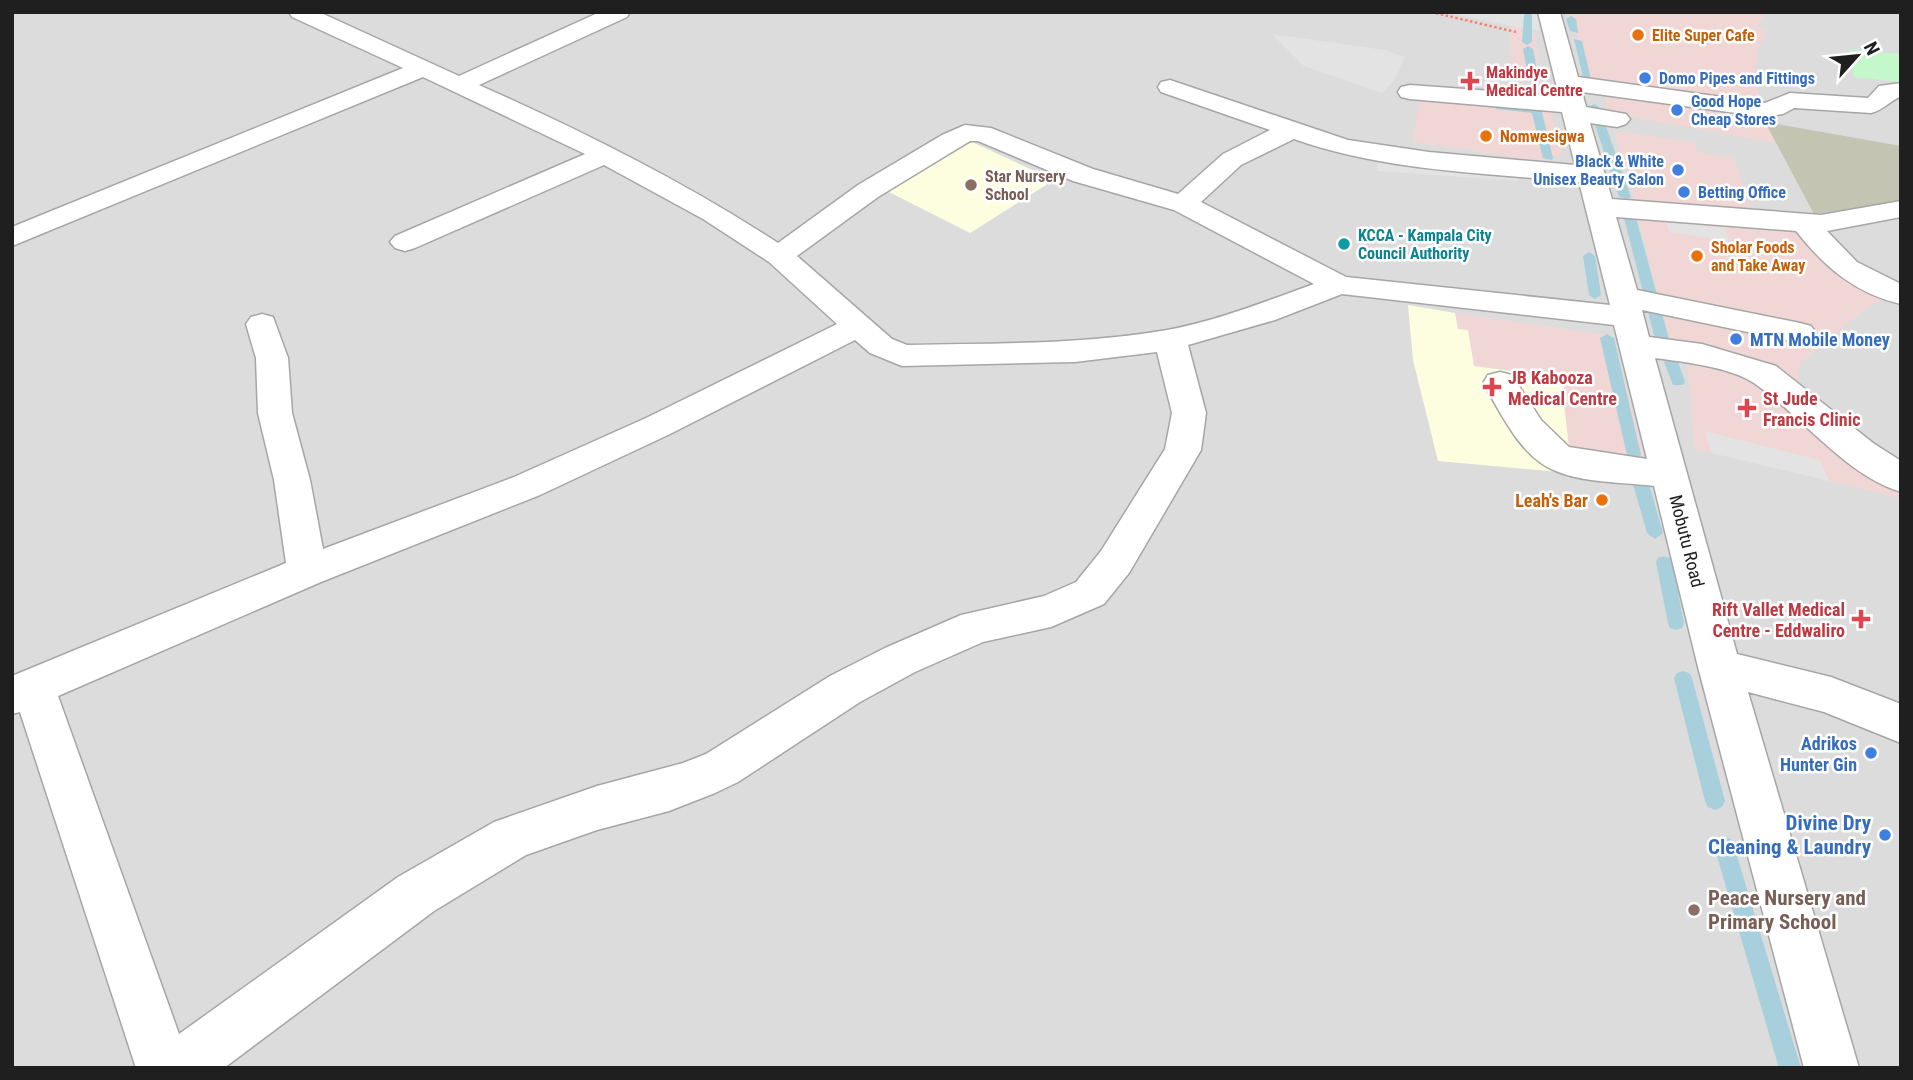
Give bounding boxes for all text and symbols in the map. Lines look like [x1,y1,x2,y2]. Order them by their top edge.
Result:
north arrow [1822,21,1892,91]
place label: Elite Super Cafe [1652,26,1755,45]
marker: Elite Super Cafe [1630,27,1646,43]
text: N [1859,38,1885,59]
place label: Makindye Medical Centre [1486,63,1583,100]
place label: Domo Pipes and Fittings [1659,69,1815,88]
marker: Domo Pipes and Fittings [1637,70,1653,86]
marker: Makindye Medical Centre [1460,71,1480,91]
place label: Good Hope Cheap Stores [1691,92,1776,129]
marker: Good Hope Cheap Stores [1669,102,1685,118]
place label: Nomwesigwa [1500,127,1585,146]
marker: Nomwesigwa [1478,128,1494,144]
place label: Black & White Unisex Beauty Salon [1533,152,1664,189]
marker: Black & White Unisex Beauty Salon [1670,162,1686,178]
place label: Star Nursery School [985,167,1066,204]
marker: Star Nursery School [963,177,979,193]
place label: Betting Office [1698,183,1786,202]
marker: Betting Office [1676,184,1692,200]
place label: KCCA - Kampala City Council Authority [1358,226,1492,263]
marker: KCCA - Kampala City Council Authority [1336,236,1352,252]
place label: Sholar Foods and Take Away [1711,238,1805,275]
marker: Sholar Foods and Take Away [1689,248,1705,264]
place label: MTN Mobile Money [1750,329,1890,350]
marker: MTN Mobile Money [1728,331,1744,347]
place label: JB Kabooza Medical Centre [1508,367,1617,409]
marker: JB Kabooza Medical Centre [1482,377,1502,397]
place label: St Jude Francis Clinic [1763,388,1861,430]
marker: St Jude Francis Clinic [1737,398,1757,418]
place label: Leah's Bar [1515,490,1588,511]
marker: Leah's Bar [1594,492,1610,508]
street label: Mobutu Road [1665,493,1709,589]
place label: Rift Vallet Medical Centre - Eddwaliro [1712,599,1845,641]
marker: Rift Vallet Medical Centre - Eddwaliro [1851,609,1871,629]
place label: Adrikos Hunter Gin [1780,733,1857,775]
marker: Adrikos Hunter Gin [1863,745,1879,761]
place label: Divine Dry Cleaning & Laundry [1708,811,1872,859]
marker: Divine Dry Cleaning & Laundry [1877,827,1893,843]
place label: Peace Nursery and Primary School [1708,886,1866,934]
marker: Peace Nursery and Primary School [1686,902,1702,918]

